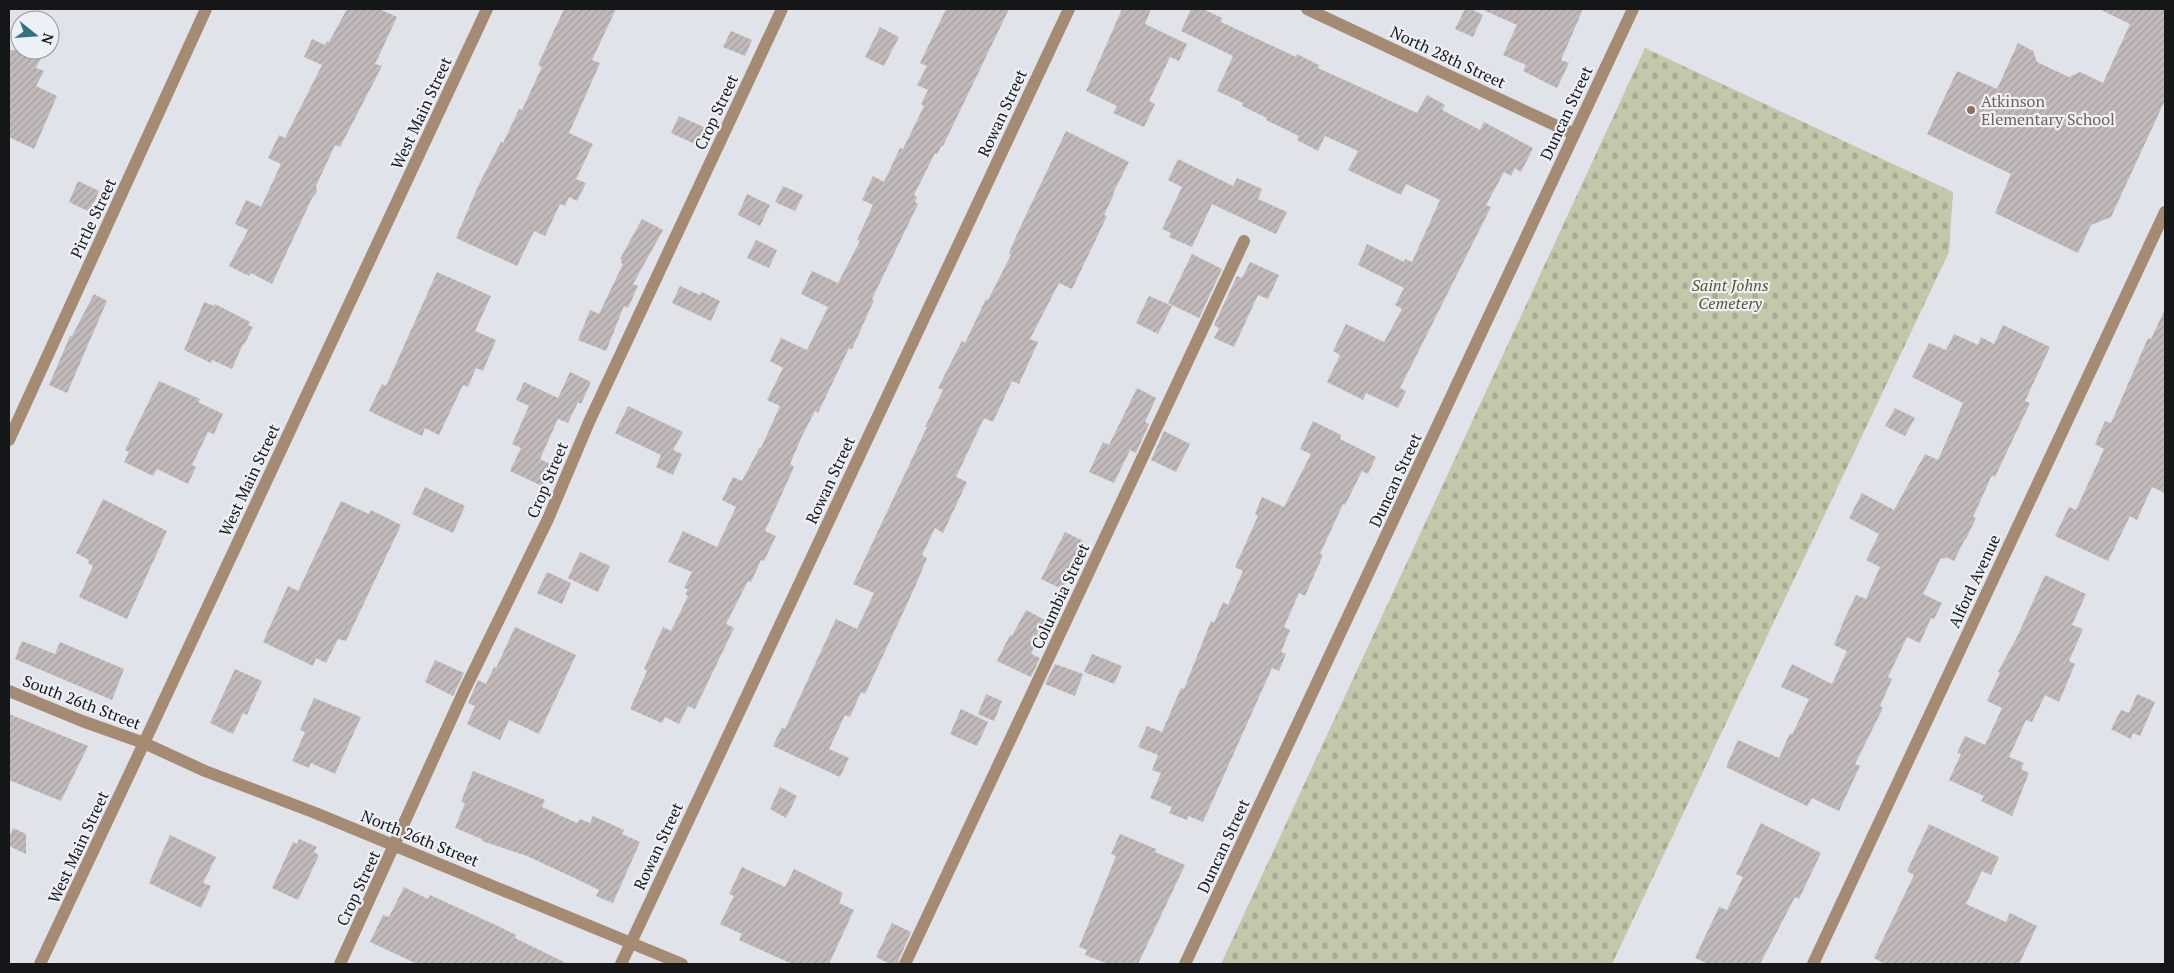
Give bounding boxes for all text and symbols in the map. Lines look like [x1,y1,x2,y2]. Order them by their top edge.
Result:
north arrow [10,10,60,60]
street label: North 28th Street [1387,21,1509,93]
text: N [37,31,59,47]
street label: West Main Street [385,53,457,173]
street label: Duncan Street [1535,62,1597,164]
street label: Rowan Street [972,66,1032,160]
street label: Crop Street [689,71,743,153]
place label: Atkinson Elementary School [1981,90,2115,130]
marker: Atkinson Elementary School [1965,104,1977,116]
street label: Pirtle Street [65,174,121,262]
park label: Saint Johns Cemetery [1691,274,1769,314]
street label: West Main Street [213,420,285,540]
street label: Duncan Street [1364,429,1426,531]
street label: Rowan Street [800,433,860,527]
street label: Crop Street [521,438,573,522]
street label: Alford Avenue [1943,531,2005,631]
street label: Columbia Street [1026,539,1094,653]
street label: South 26th Street [20,669,144,735]
street label: West Main Street [42,787,114,907]
street label: Duncan Street [1192,795,1254,897]
street label: Rowan Street [628,799,688,893]
street label: North 26th Street [358,804,482,872]
street label: Crop Street [331,847,385,929]

